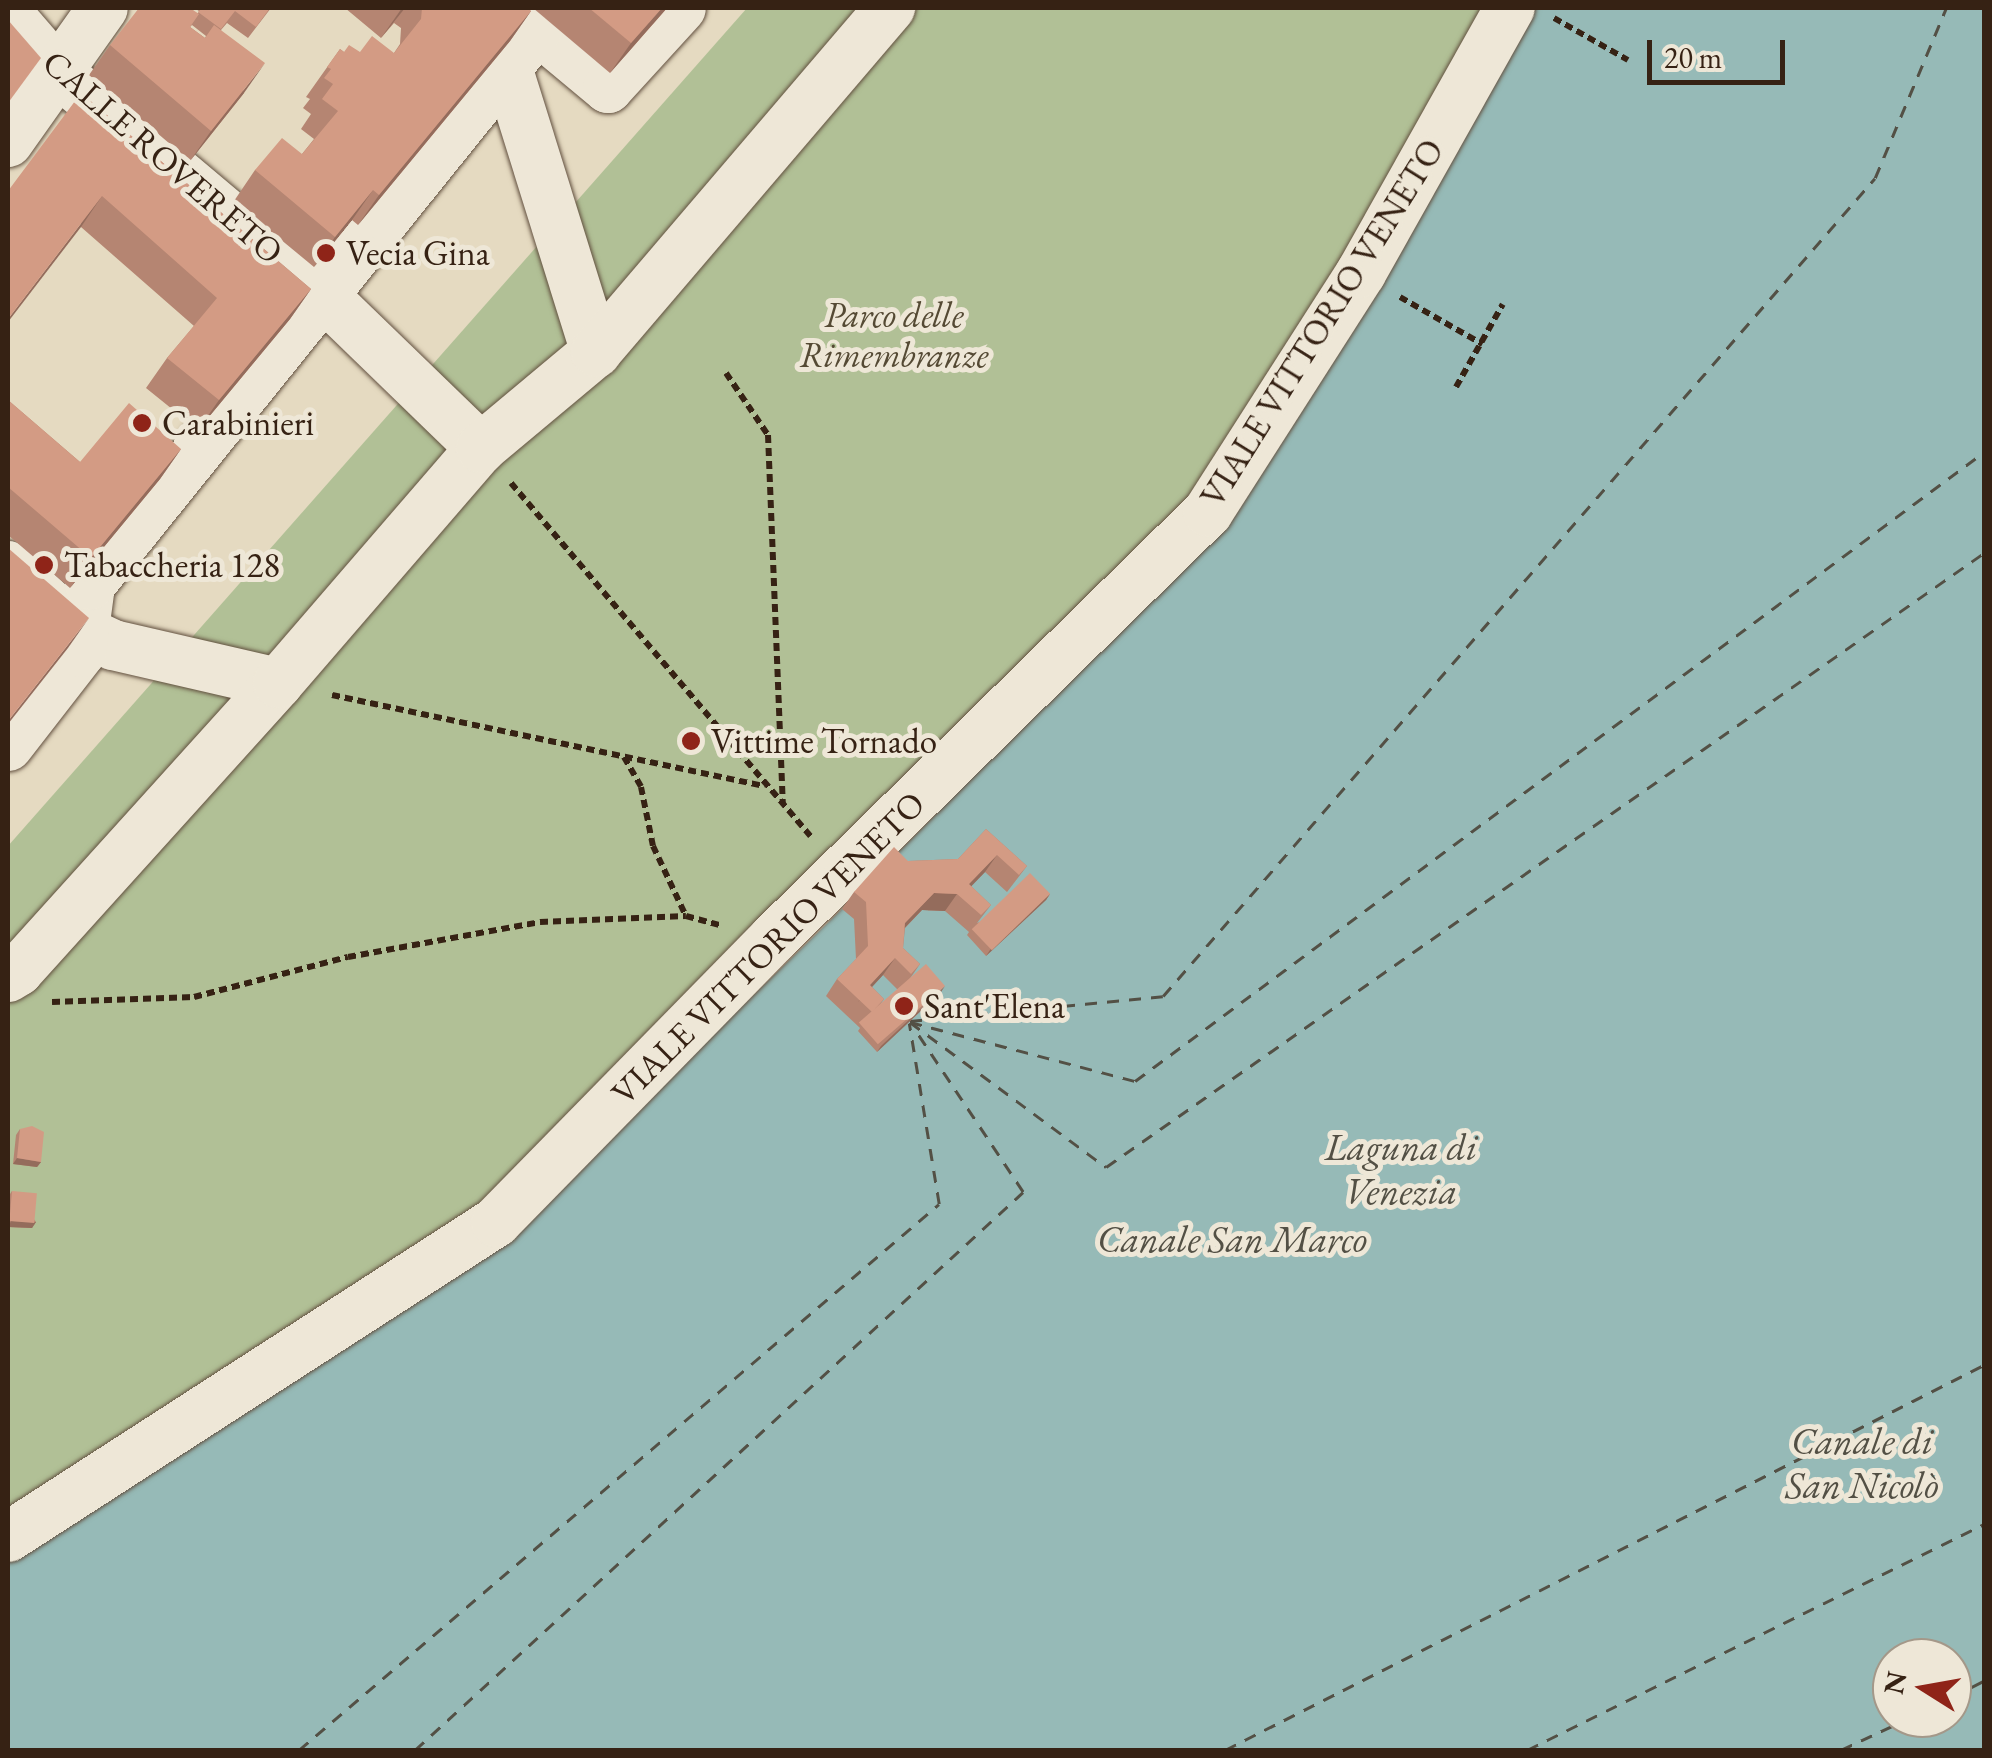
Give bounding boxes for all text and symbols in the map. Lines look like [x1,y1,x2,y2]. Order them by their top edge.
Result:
scale bar [1652,20,1790,82]
text: 20 m [1664,38,1722,77]
street label: CALLE ROVERETO [34,41,292,273]
street label: VIALE VITTORIO VENETO [1191,131,1453,515]
place label: Vecia Gina [346,232,490,274]
marker: Vecia Gina [315,242,337,264]
park label: Parco delle Rimembranze [800,294,988,376]
place label: Carabinieri [162,402,314,444]
marker: Carabinieri [131,412,153,434]
place label: Tabaccheria 128 [64,544,280,586]
marker: Tabaccheria 128 [33,554,55,576]
place label: Vittime Tornado [711,720,937,762]
marker: Vittime Tornado [680,730,702,752]
street label: VIALE VITTORIO VENETO [603,783,933,1113]
place label: Sant'Elena [924,985,1065,1027]
marker: Sant'Elena [893,995,915,1017]
water label: Laguna di Venezia [1325,1124,1477,1214]
water label: Canale San Marco [1097,1216,1367,1262]
water label: Canale di San Nicolò [1785,1418,1939,1508]
north arrow [1872,1638,1972,1738]
text: N [1875,1668,1914,1697]

